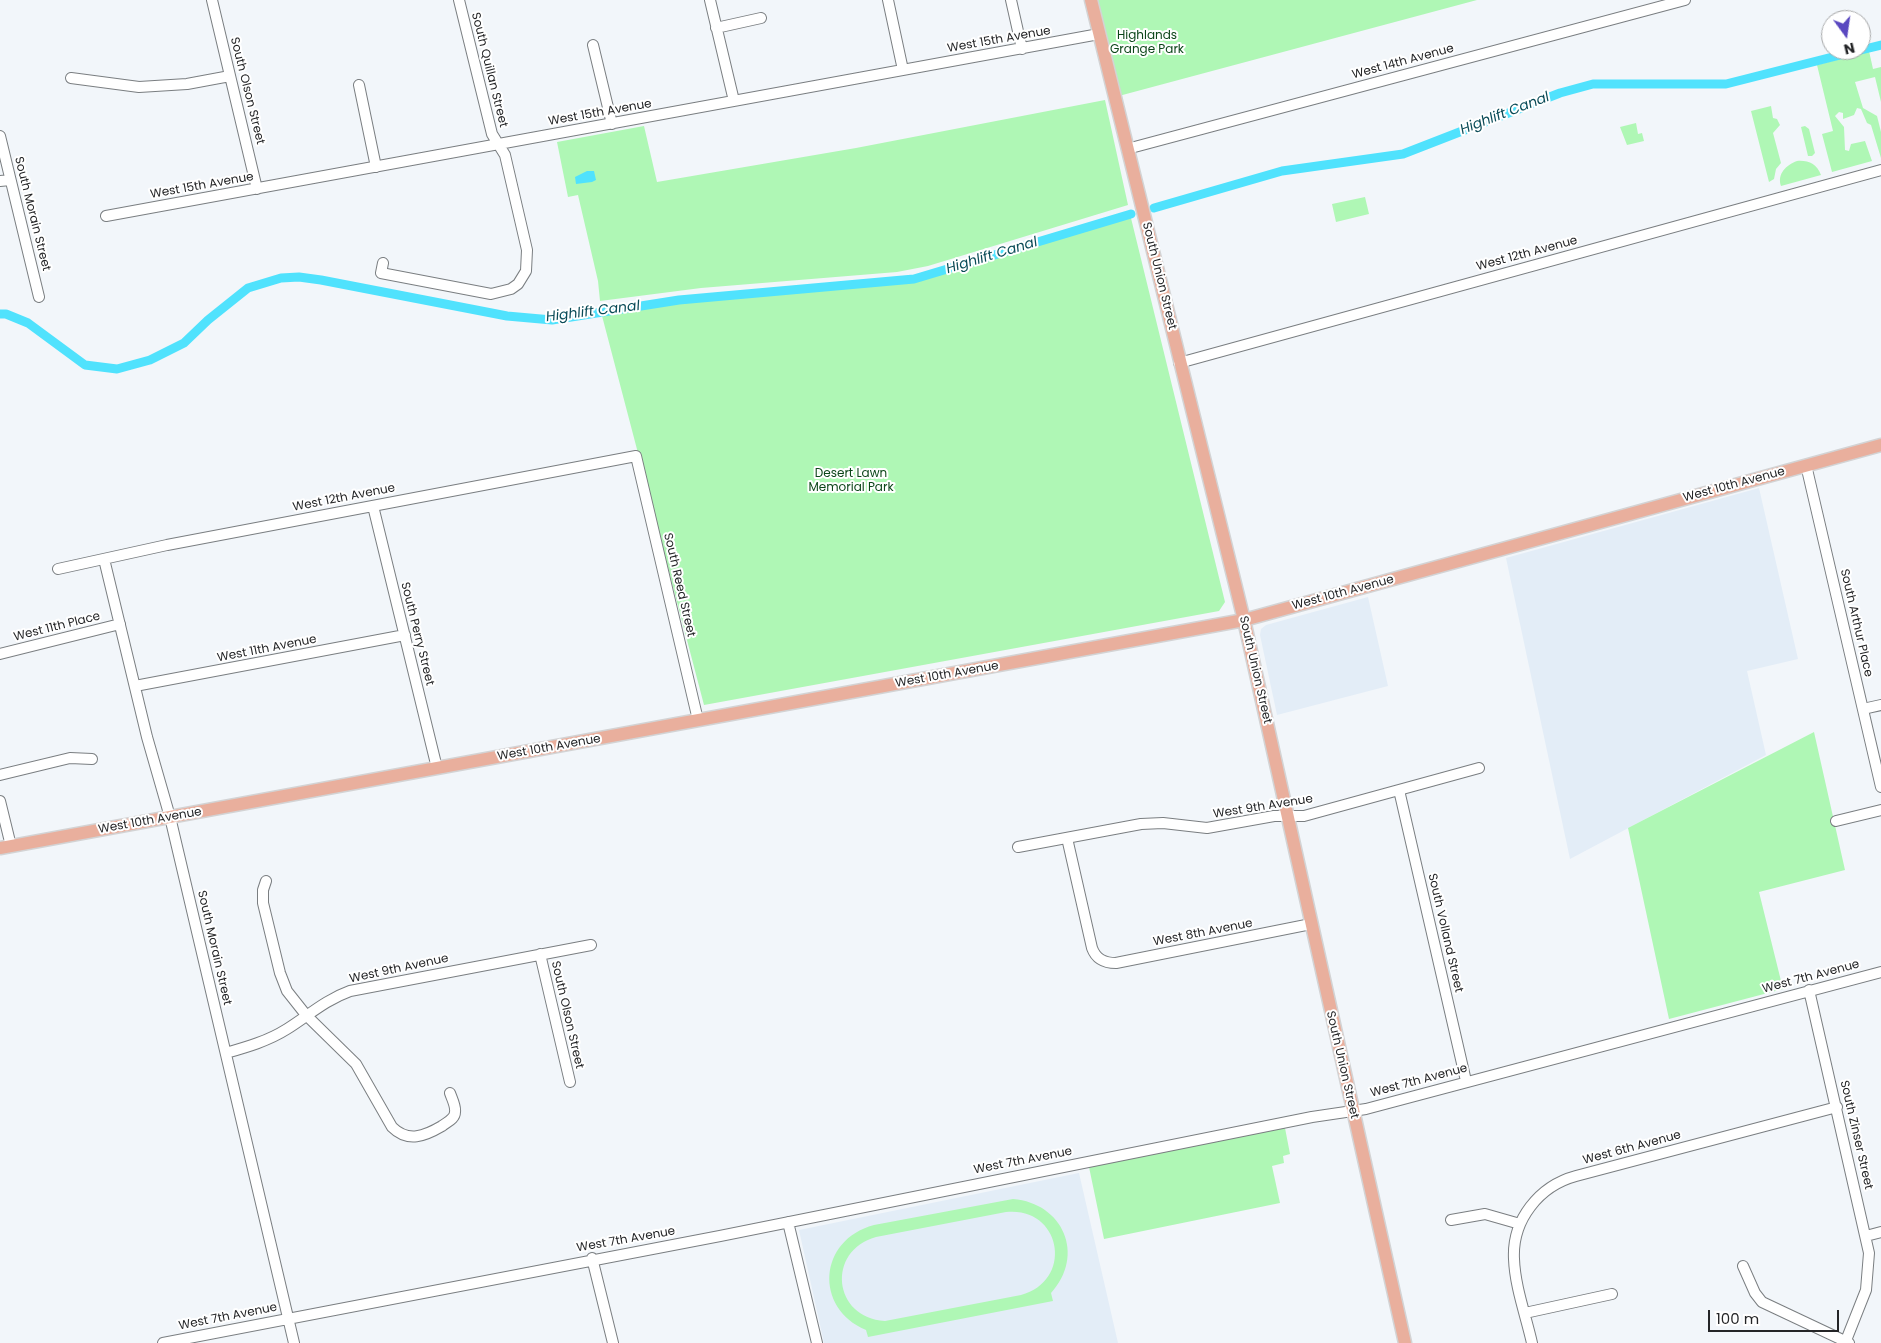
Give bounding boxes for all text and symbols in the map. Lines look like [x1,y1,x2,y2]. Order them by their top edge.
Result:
north arrow [1821,10,1871,60]
street label: South Quillan Street [468,11,510,129]
street label: West 15th Avenue [946,24,1052,56]
park label: Highlands Grange Park [1110,29,1184,57]
street label: South Olson Street [227,36,267,146]
text: N [1842,38,1857,60]
street label: West 14th Avenue [1351,41,1455,83]
water label: Highlift Canal [1458,89,1552,139]
street label: West 15th Avenue [547,97,653,129]
street label: South Morain Street [11,155,53,273]
street label: West 15th Avenue [149,170,255,202]
street label: South Union Street [1139,221,1179,331]
water label: Highlift Canal [944,234,1040,278]
street label: West 12th Avenue [1475,234,1579,274]
water label: Highlift Canal [545,298,641,326]
street label: West 10th Avenue [1682,464,1786,506]
park label: Desert Lawn Memorial Park [808,467,894,495]
street label: West 12th Avenue [292,481,396,515]
street label: South Reed Street [660,532,698,638]
street label: South Arthur Place [1837,568,1875,678]
street label: West 10th Avenue [1291,572,1395,614]
street label: South Perry Street [397,581,437,687]
street label: West 11th Place [12,609,102,645]
street label: South Union Street [1236,615,1274,725]
street label: West 11th Avenue [216,632,318,666]
street label: West 10th Avenue [894,659,1000,691]
street label: West 10th Avenue [496,732,602,764]
street label: West 9th Avenue [1212,792,1314,822]
street label: West 10th Avenue [97,805,203,837]
street label: South Volland Street [1424,872,1466,994]
street label: South Morain Street [194,889,234,1007]
street label: West 8th Avenue [1152,916,1254,950]
street label: West 9th Avenue [348,951,450,987]
street label: West 7th Avenue [1761,957,1861,997]
street label: South Olson Street [548,960,586,1070]
street label: South Union Street [1323,1010,1361,1120]
street label: West 7th Avenue [1369,1061,1469,1101]
street label: South Zinser Street [1836,1079,1876,1191]
street label: West 6th Avenue [1581,1128,1683,1168]
street label: West 7th Avenue [973,1144,1073,1178]
street label: West 7th Avenue [576,1224,676,1256]
street label: West 7th Avenue [178,1300,278,1334]
scale bar [1711,1300,1842,1332]
text: 100 m [1716,1308,1759,1329]

